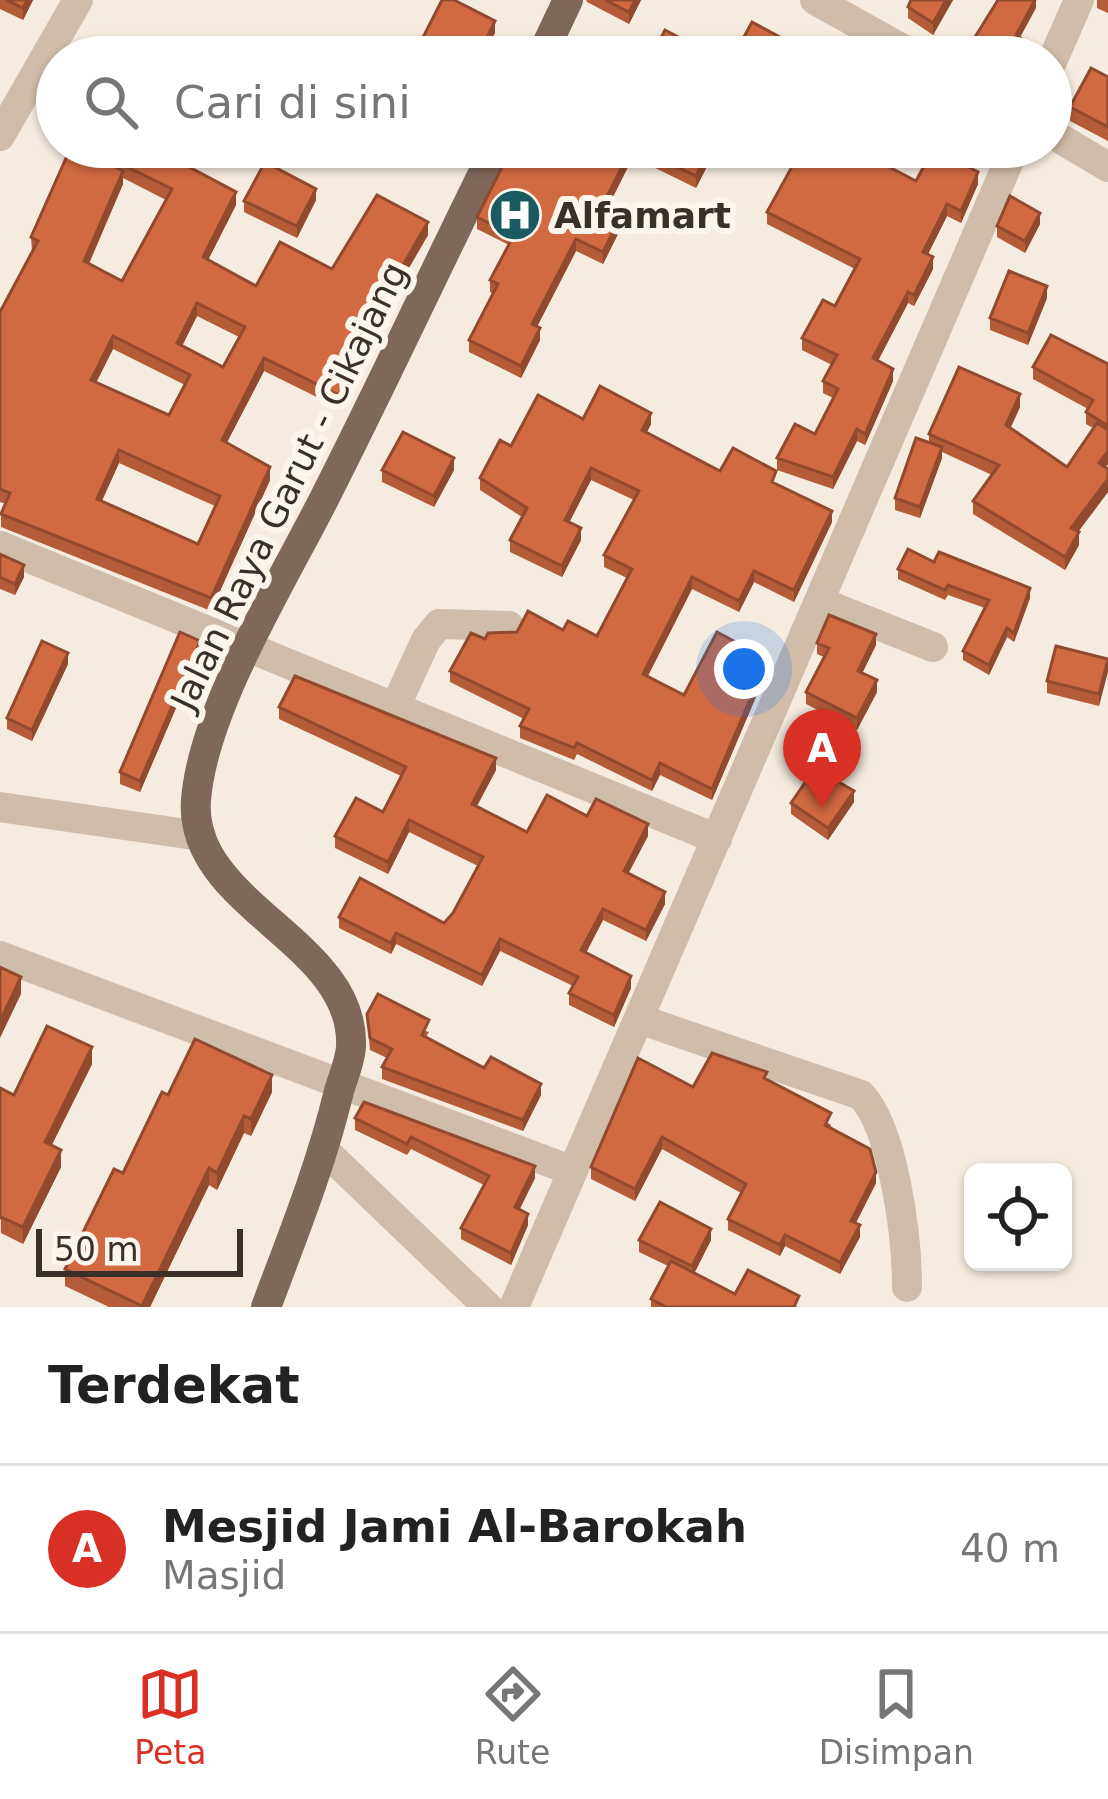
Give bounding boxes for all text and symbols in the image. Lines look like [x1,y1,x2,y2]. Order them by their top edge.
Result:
search box [36,36,1072,168]
icon: search [78,69,144,135]
text: Cari di sini [174,76,411,129]
hospital icon: Alfamart [487,187,543,243]
place label: Alfamart [554,195,731,236]
street label: Jalan Raya Garut - Cikajang [162,256,415,718]
your location [714,639,774,699]
pin: A [783,709,861,808]
map controls [964,1163,1072,1271]
button: locate [964,1163,1072,1271]
scale bar [36,1223,243,1276]
text: 50 m [54,1230,139,1269]
text: Terdekat [48,1356,300,1415]
text: Mesjid Jami Al-Barokah [162,1500,747,1553]
text: A [72,1526,102,1571]
text: 40 m [960,1526,1060,1571]
text: Masjid [162,1553,286,1598]
tab: Peta [134,1661,206,1772]
tab: Rute [475,1661,550,1772]
tab: Disimpan [819,1661,974,1772]

